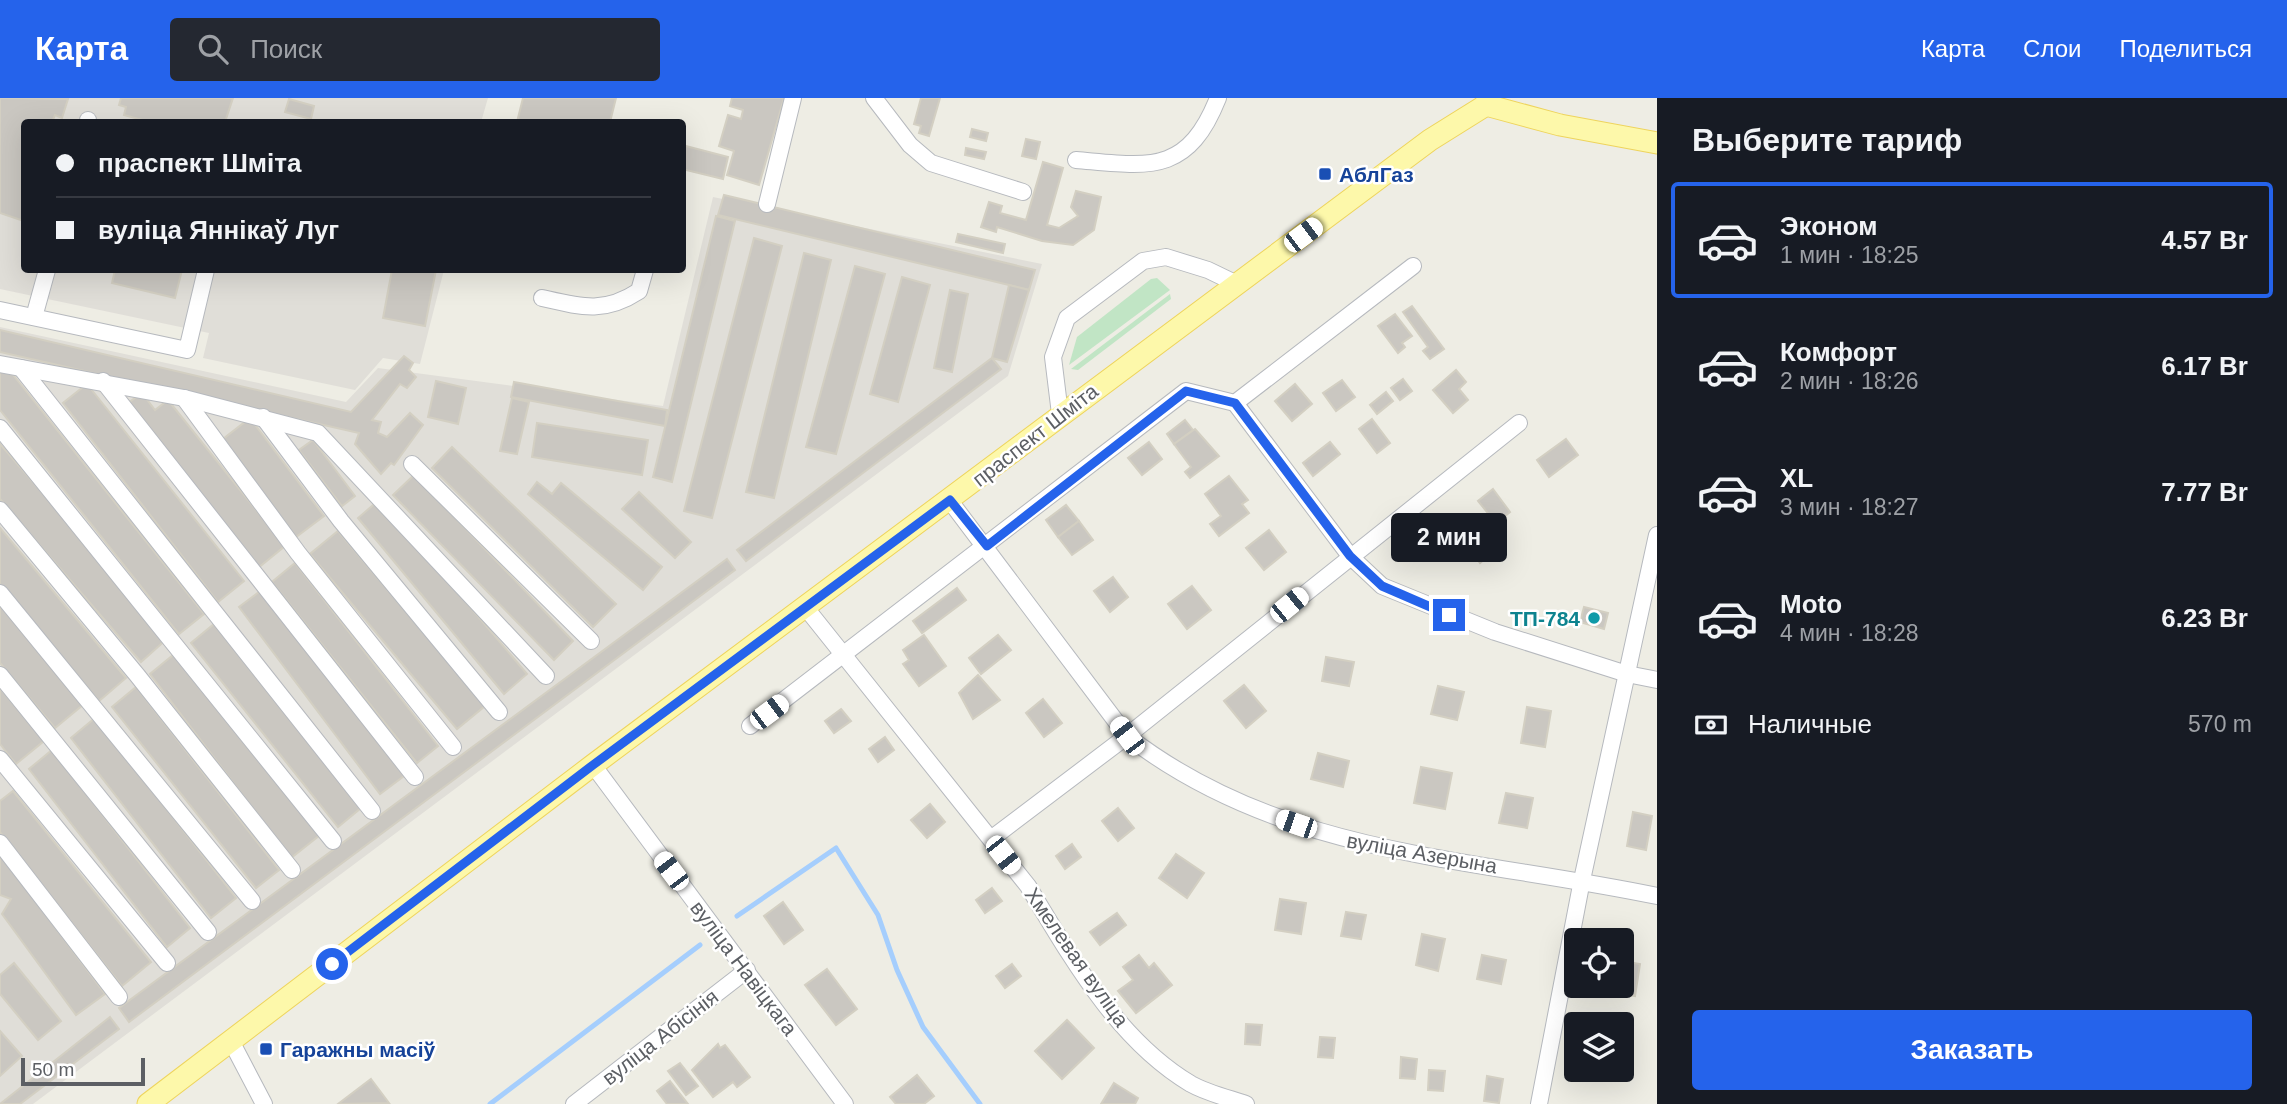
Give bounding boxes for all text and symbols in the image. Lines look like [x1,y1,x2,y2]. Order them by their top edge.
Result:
search box [170,18,660,81]
text: Карта [35,30,128,67]
icon: search [194,30,232,68]
text: Поиск [250,34,322,64]
text: Карта [1921,35,1985,62]
text: Слои [2023,35,2081,62]
text: Поделиться [2119,35,2252,62]
text: Выберите тариф [1692,122,1962,158]
text: праспект Шміта [98,148,301,178]
place label: АблГаз [1339,163,1414,186]
marker: АблГаз [1317,166,1333,182]
icon: car [1696,209,1759,272]
text: Эконом [1780,211,1878,241]
car [1280,214,1327,256]
text: вуліца Яннікаў Луг [98,215,339,245]
text: 4.57 Br [2161,225,2248,255]
text: 1 мин · 18:25 [1780,242,1919,268]
icon: car [1696,335,1759,398]
text: Комфорт [1780,337,1897,367]
text: 6.17 Br [2161,351,2248,381]
text: 2 мин · 18:26 [1780,368,1919,394]
street label: праспект Шміта [968,379,1102,491]
icon: car [1696,461,1759,524]
text: XL [1780,463,1813,493]
text: 7.77 Br [2161,477,2248,507]
text: 3 мин · 18:27 [1780,494,1919,520]
callout: 2 мин [1391,514,1507,562]
text: 2 мин [1417,524,1481,550]
car [1267,584,1312,626]
icon: car [1696,587,1759,650]
text: Moto [1780,589,1842,619]
route end [1433,599,1465,631]
text: 6.23 Br [2161,603,2248,633]
place label: ТП-784 [1510,607,1580,630]
marker: ТП-784 [1586,610,1602,626]
text: 4 мин · 18:28 [1780,620,1919,646]
car [746,691,793,733]
icon: cash [1692,706,1730,744]
text: Наличные [1748,709,1872,739]
text: 570 m [2188,711,2252,737]
car [1106,713,1149,759]
car [1273,807,1320,841]
street label: вуліца Азерына [1345,828,1499,878]
car [982,832,1025,878]
car [650,848,693,894]
street label: Хмелевая вуліца [1020,883,1134,1031]
street label: вуліца Навіцкага [686,896,802,1040]
map controls [1564,928,1634,1082]
button: locate [1564,928,1634,998]
route start [316,948,348,980]
street label: вуліца Абісінія [597,985,723,1089]
button: Заказать [1692,1010,2252,1090]
button: layers [1564,1012,1634,1082]
place label: Гаражны масіў [280,1038,436,1061]
marker: Гаражны масіў [258,1041,274,1057]
scale bar [21,1055,145,1087]
text: 50 m [32,1059,74,1080]

